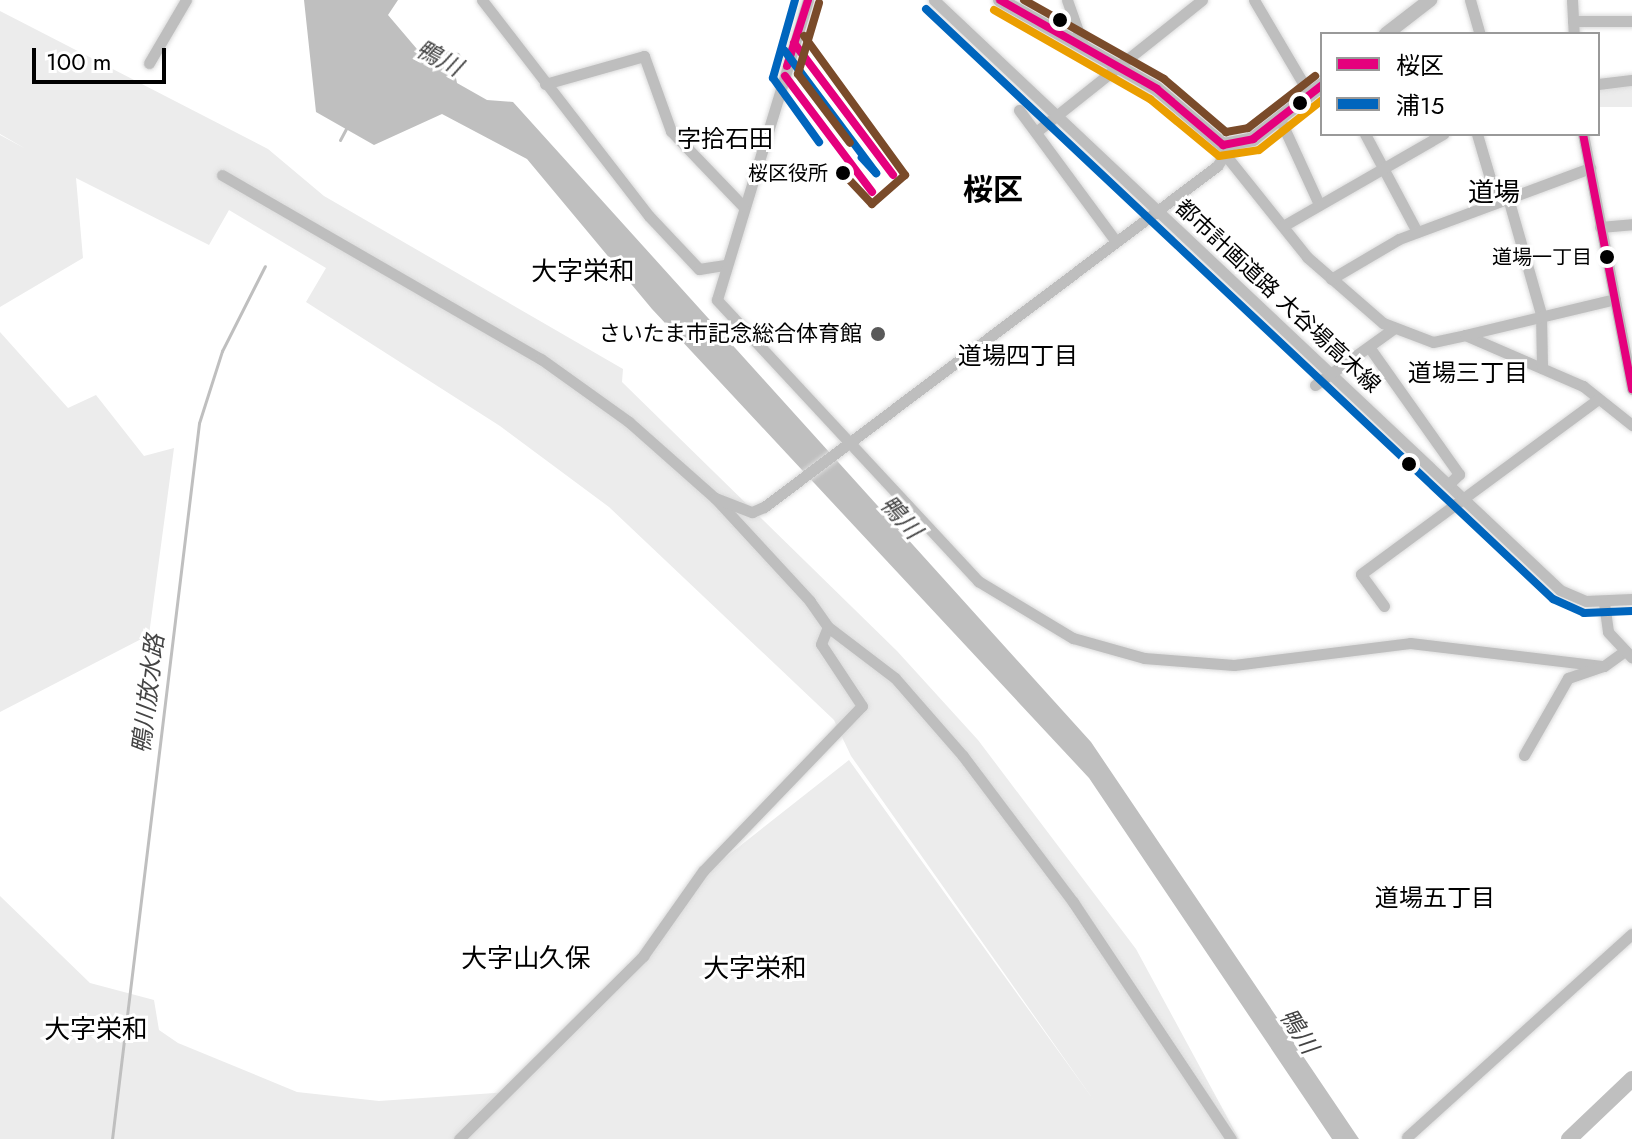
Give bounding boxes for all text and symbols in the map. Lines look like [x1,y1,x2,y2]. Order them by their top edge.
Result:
unlabelled marker [1052,12,1068,28]
scale bar [36,32,170,82]
legend [1320,32,1600,136]
water label: 鴨川 [411,34,467,82]
text: 100 m [46,44,112,79]
text: 桜区 [1396,48,1444,83]
text: 浦15 [1396,88,1444,123]
unlabelled marker [1292,95,1308,111]
district label: 字拾石田 [677,125,773,153]
place label: 桜区役所 [748,161,828,185]
marker: 桜区役所 [835,165,851,181]
district label: 桜区 [963,172,1023,208]
district label: 道場 [1468,177,1520,209]
street label: 都市計画道路 大谷場高木線 [1170,194,1386,398]
place label: 道場一丁目 [1492,245,1592,269]
marker: 道場一丁目 [1599,249,1615,265]
district label: 大字栄和 [531,256,635,288]
place label: さいたま市記念総合体育館 [598,321,862,347]
marker: さいたま市記念総合体育館 [869,325,887,343]
district label: 道場四丁目 [958,342,1078,370]
district label: 道場三丁目 [1408,359,1528,387]
unlabelled marker [1401,456,1417,472]
water label: 鴨川 [874,490,928,544]
water label: 鴨川放水路 [126,633,170,755]
district label: 道場五丁目 [1375,884,1495,912]
district label: 大字山久保 [461,943,591,975]
district label: 大字栄和 [703,953,807,985]
water label: 鴨川 [1274,1003,1324,1059]
district label: 大字栄和 [44,1014,148,1046]

